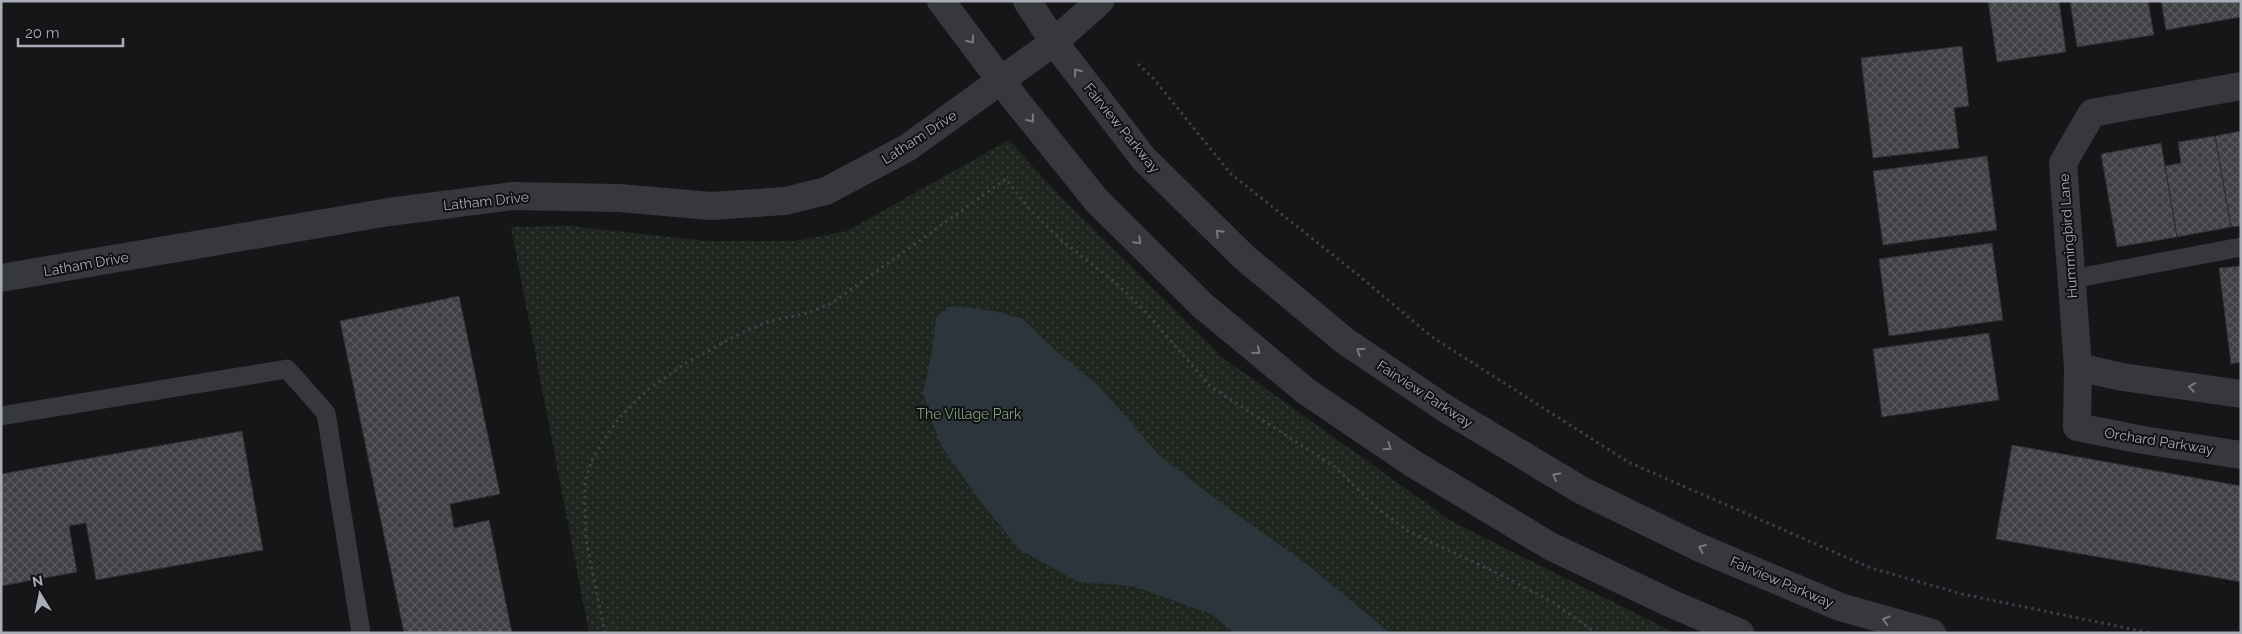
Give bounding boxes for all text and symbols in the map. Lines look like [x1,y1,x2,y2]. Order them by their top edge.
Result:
scale bar [18,15,122,47]
text: 20 m [25,24,60,42]
one-way arrow [965,34,974,44]
one-way arrow [1074,68,1083,78]
street label: Fairview Parkway [1081,80,1163,176]
street label: Latham Drive [879,107,959,167]
one-way arrow [1025,113,1034,122]
street label: Hummingbird Lane [2056,173,2080,299]
street label: Latham Drive [442,189,530,213]
one-way arrow [1216,229,1225,238]
one-way arrow [1132,235,1141,244]
street label: Latham Drive [42,249,130,279]
one-way arrow [1251,345,1260,353]
one-way arrow [1356,348,1366,357]
street label: Fairview Parkway [1374,357,1476,431]
one-way arrow [2188,382,2196,393]
park label: The Village Park [917,406,1022,422]
street label: Orchard Parkway [2103,424,2215,458]
one-way arrow [1382,441,1392,450]
one-way arrow [1553,472,1562,482]
one-way arrow [1698,544,1707,555]
street label: Fairview Parkway [1728,553,1837,611]
north arrow [15,569,65,619]
text: N [31,572,44,590]
one-way arrow [1882,615,1890,625]

